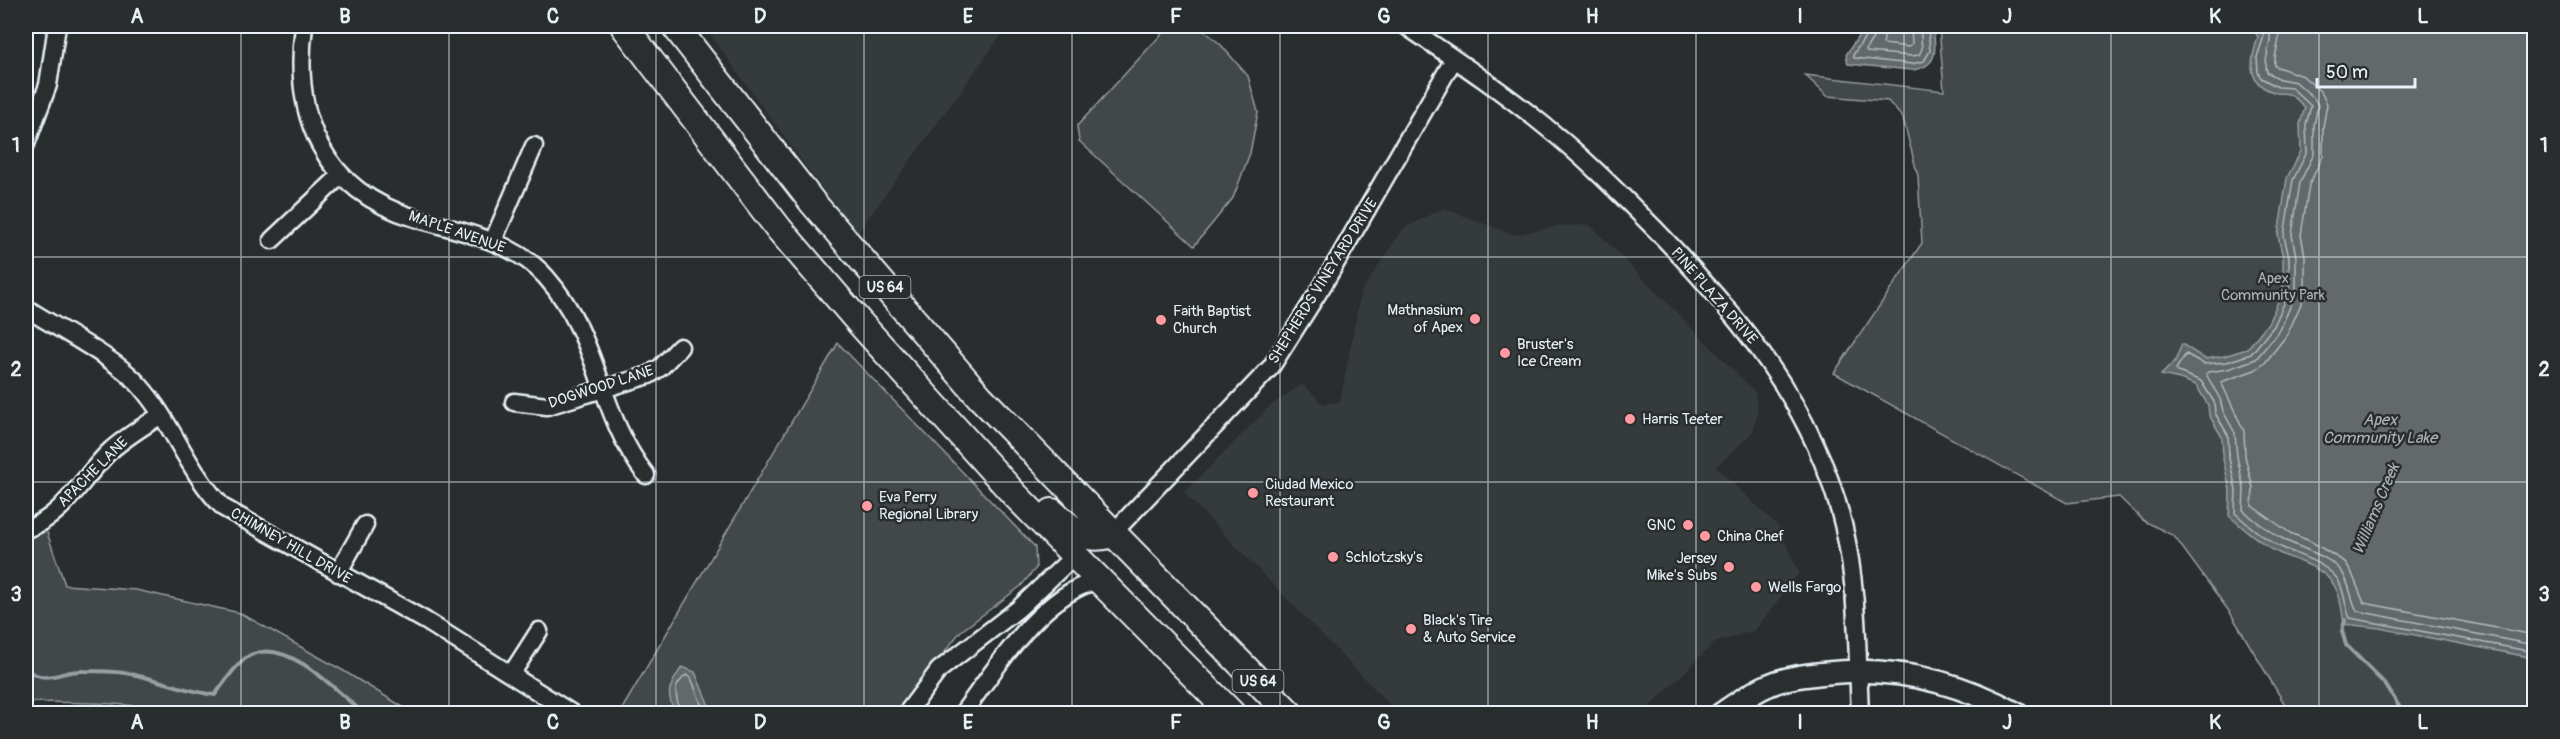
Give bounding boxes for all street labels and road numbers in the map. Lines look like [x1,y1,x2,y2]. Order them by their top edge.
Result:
street label: SHEPHERDS VINEYARD DRIVE [1264,194,1382,367]
street label: MAPLE AVENUE [406,207,508,257]
street label: PINE PLAZA DRIVE [1667,244,1761,349]
road number: US 64 [860,276,910,298]
street label: DOGWOOD LANE [546,361,656,413]
street label: APACHE LANE [54,433,132,511]
street label: CHIMNEY HILL DRIVE [227,504,355,588]
road number: US 64 [1232,670,1284,692]

